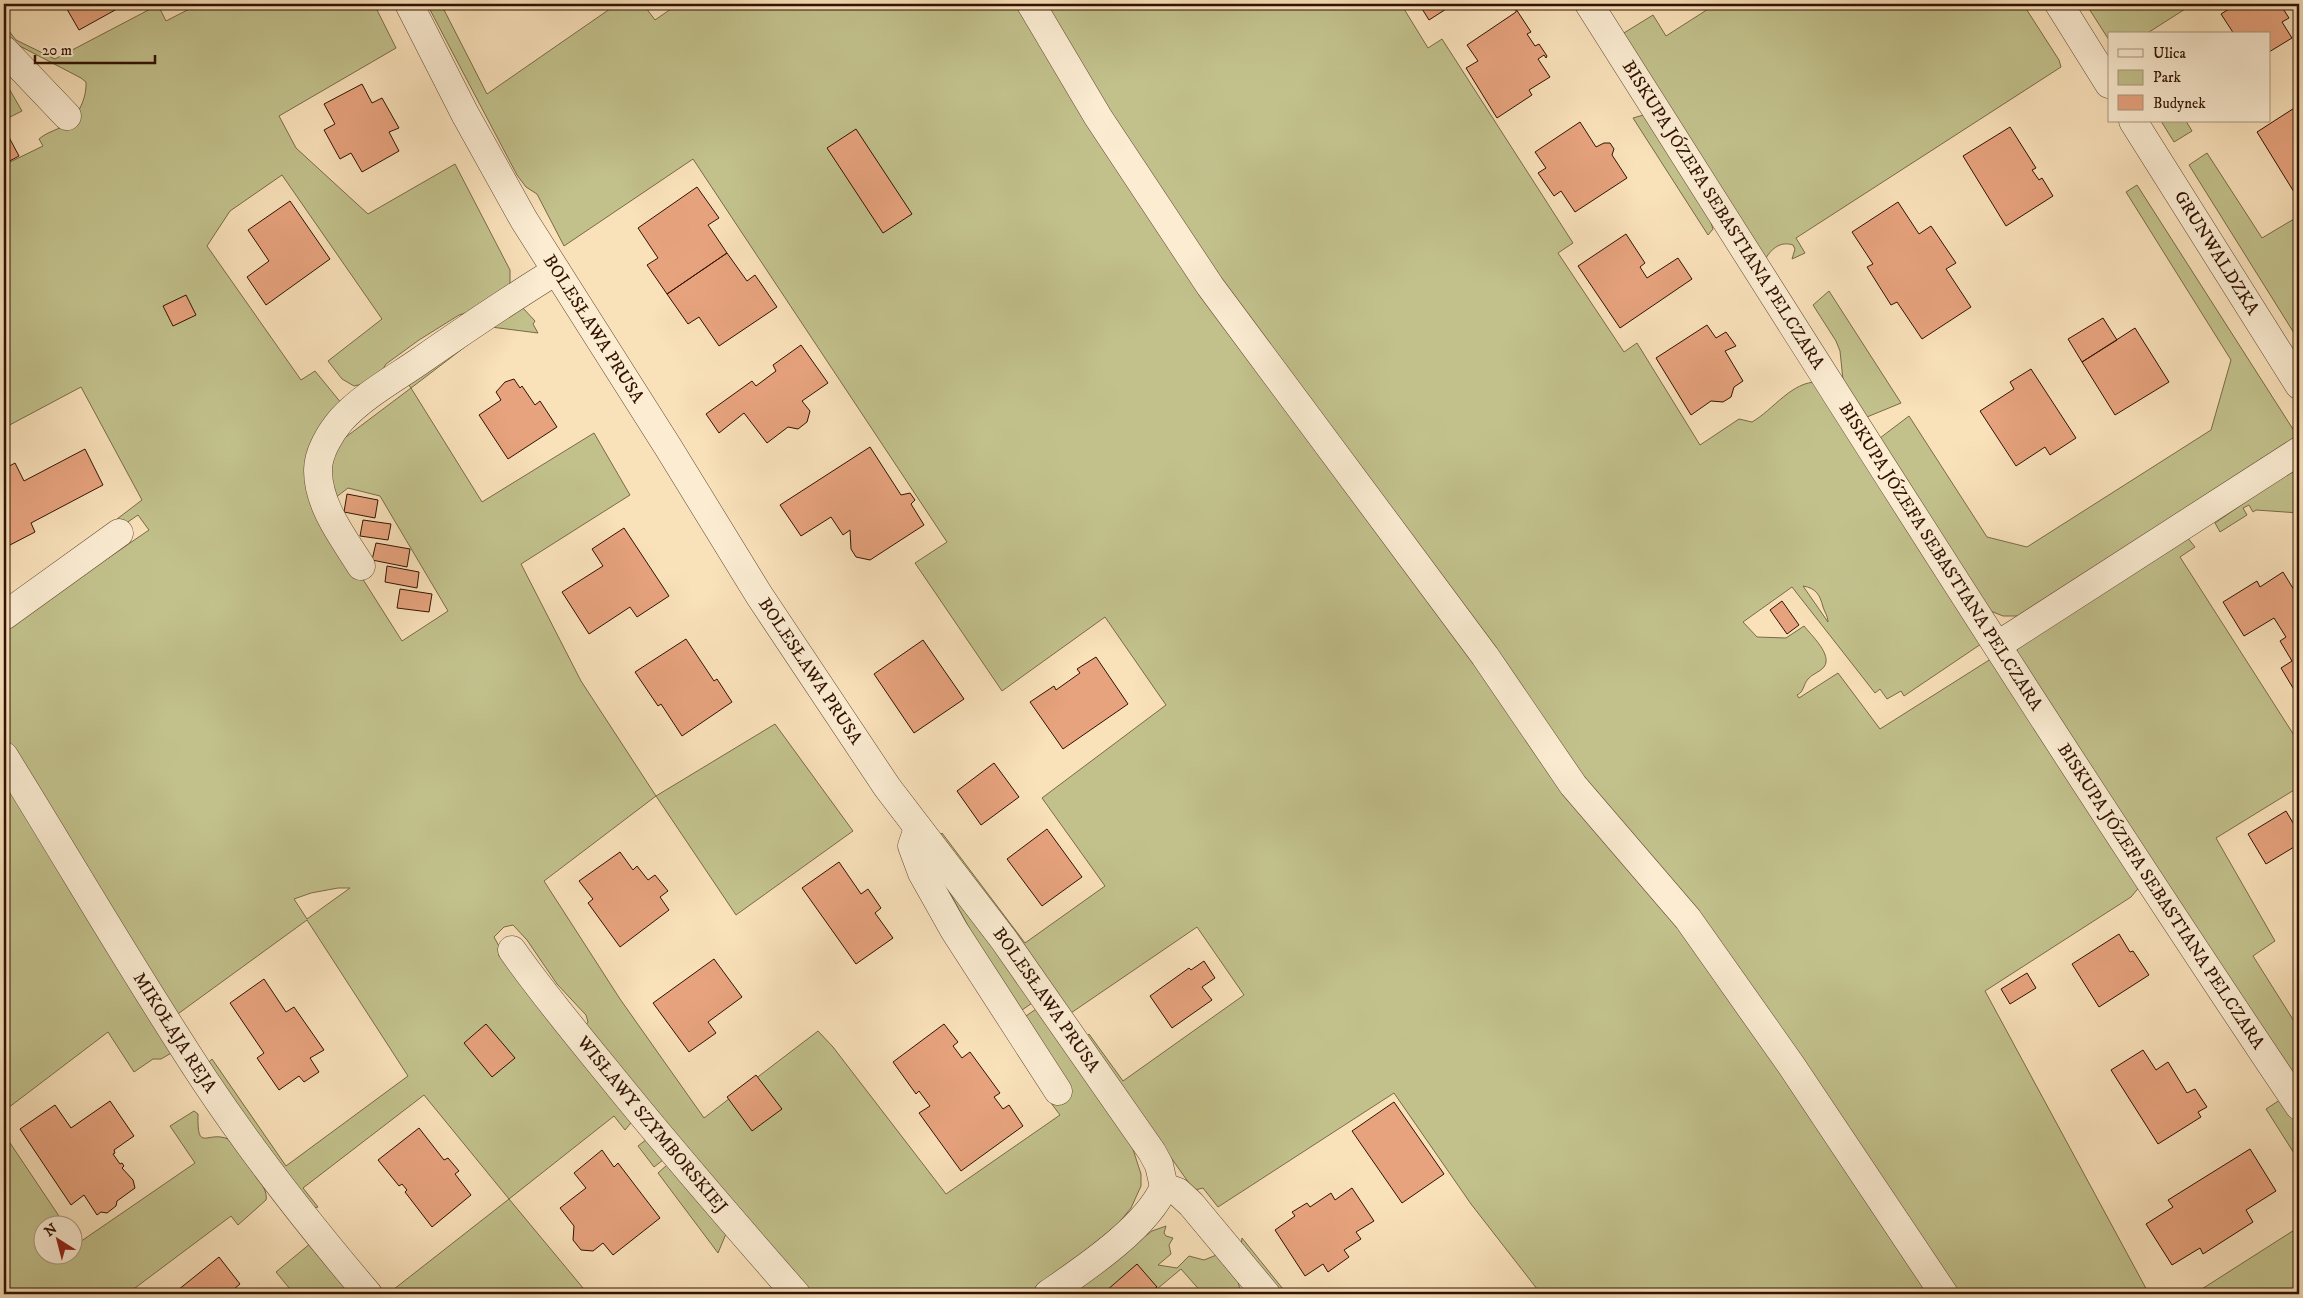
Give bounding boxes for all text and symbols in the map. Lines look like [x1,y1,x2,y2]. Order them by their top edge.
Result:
scale bar [35,32,155,64]
legend [2108,32,2270,122]
text: 20 m [42,41,72,60]
text: Ulica [2153,44,2186,63]
street label: BISKUPA JÓZEFA SEBASTIANA PELCZARA [1617,57,1829,374]
text: Park [2153,68,2182,87]
text: Budynek [2153,94,2206,113]
street label: GRUNWALDZKA [2169,187,2264,320]
street label: BOLESŁAWA PRUSA [538,251,649,408]
street label: BISKUPA JÓZEFA SEBASTIANA PELCZARA [1834,399,2047,715]
street label: BOLESŁAWA PRUSA [753,594,867,749]
street label: BISKUPA JÓZEFA SEBASTIANA PELCZARA [2052,740,2269,1054]
street label: BOLESŁAWA PRUSA [988,923,1104,1077]
street label: MIKOŁAJA REJA [128,969,221,1098]
street label: WISŁAWY SZYMBORSKIEJ [571,1031,732,1218]
north arrow [32,1216,82,1266]
text: N [41,1219,61,1241]

